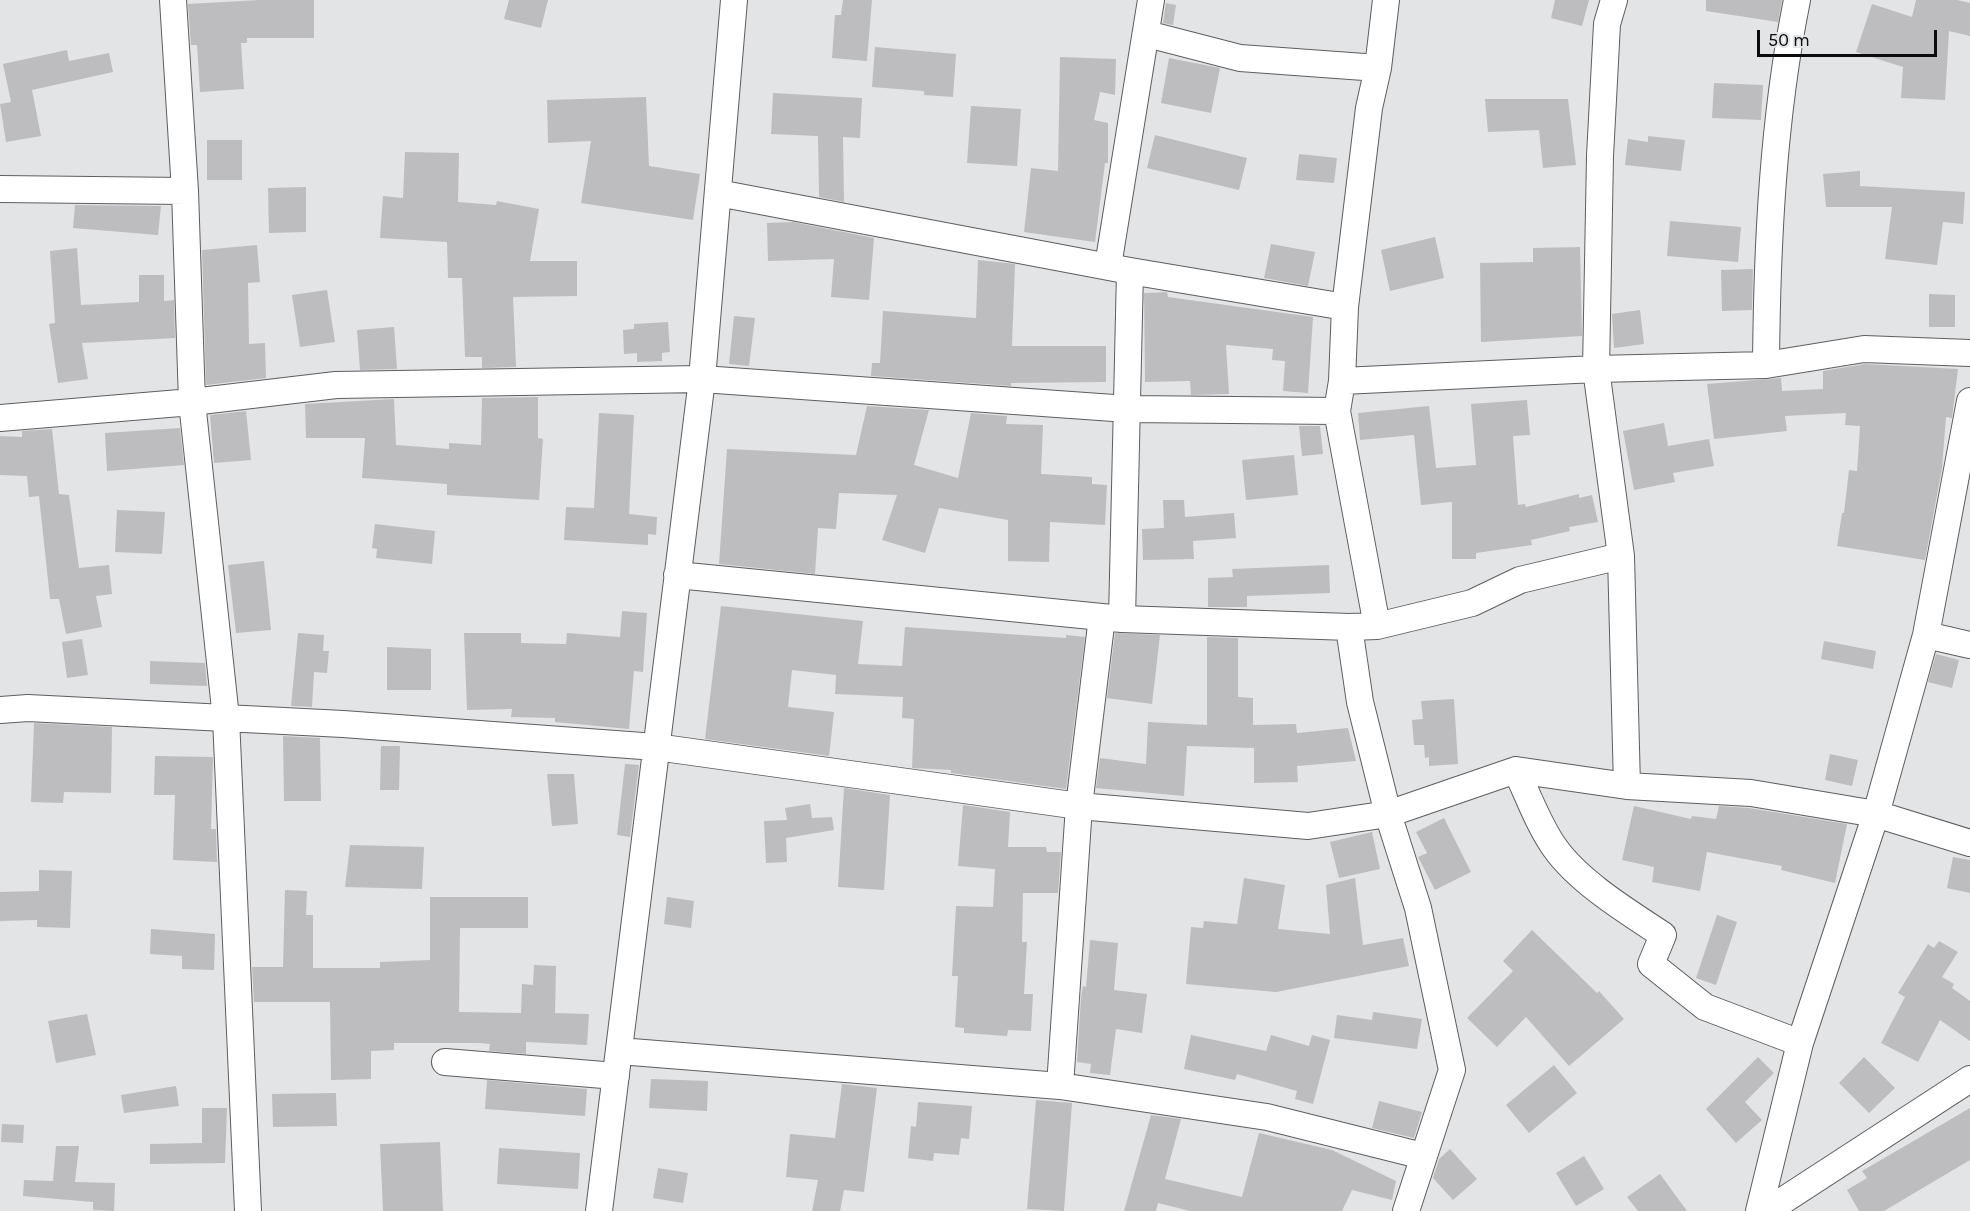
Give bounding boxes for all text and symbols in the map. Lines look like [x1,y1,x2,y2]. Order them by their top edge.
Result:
scale bar [1760,18,1940,56]
text: 50 m [1768,29,1810,51]

